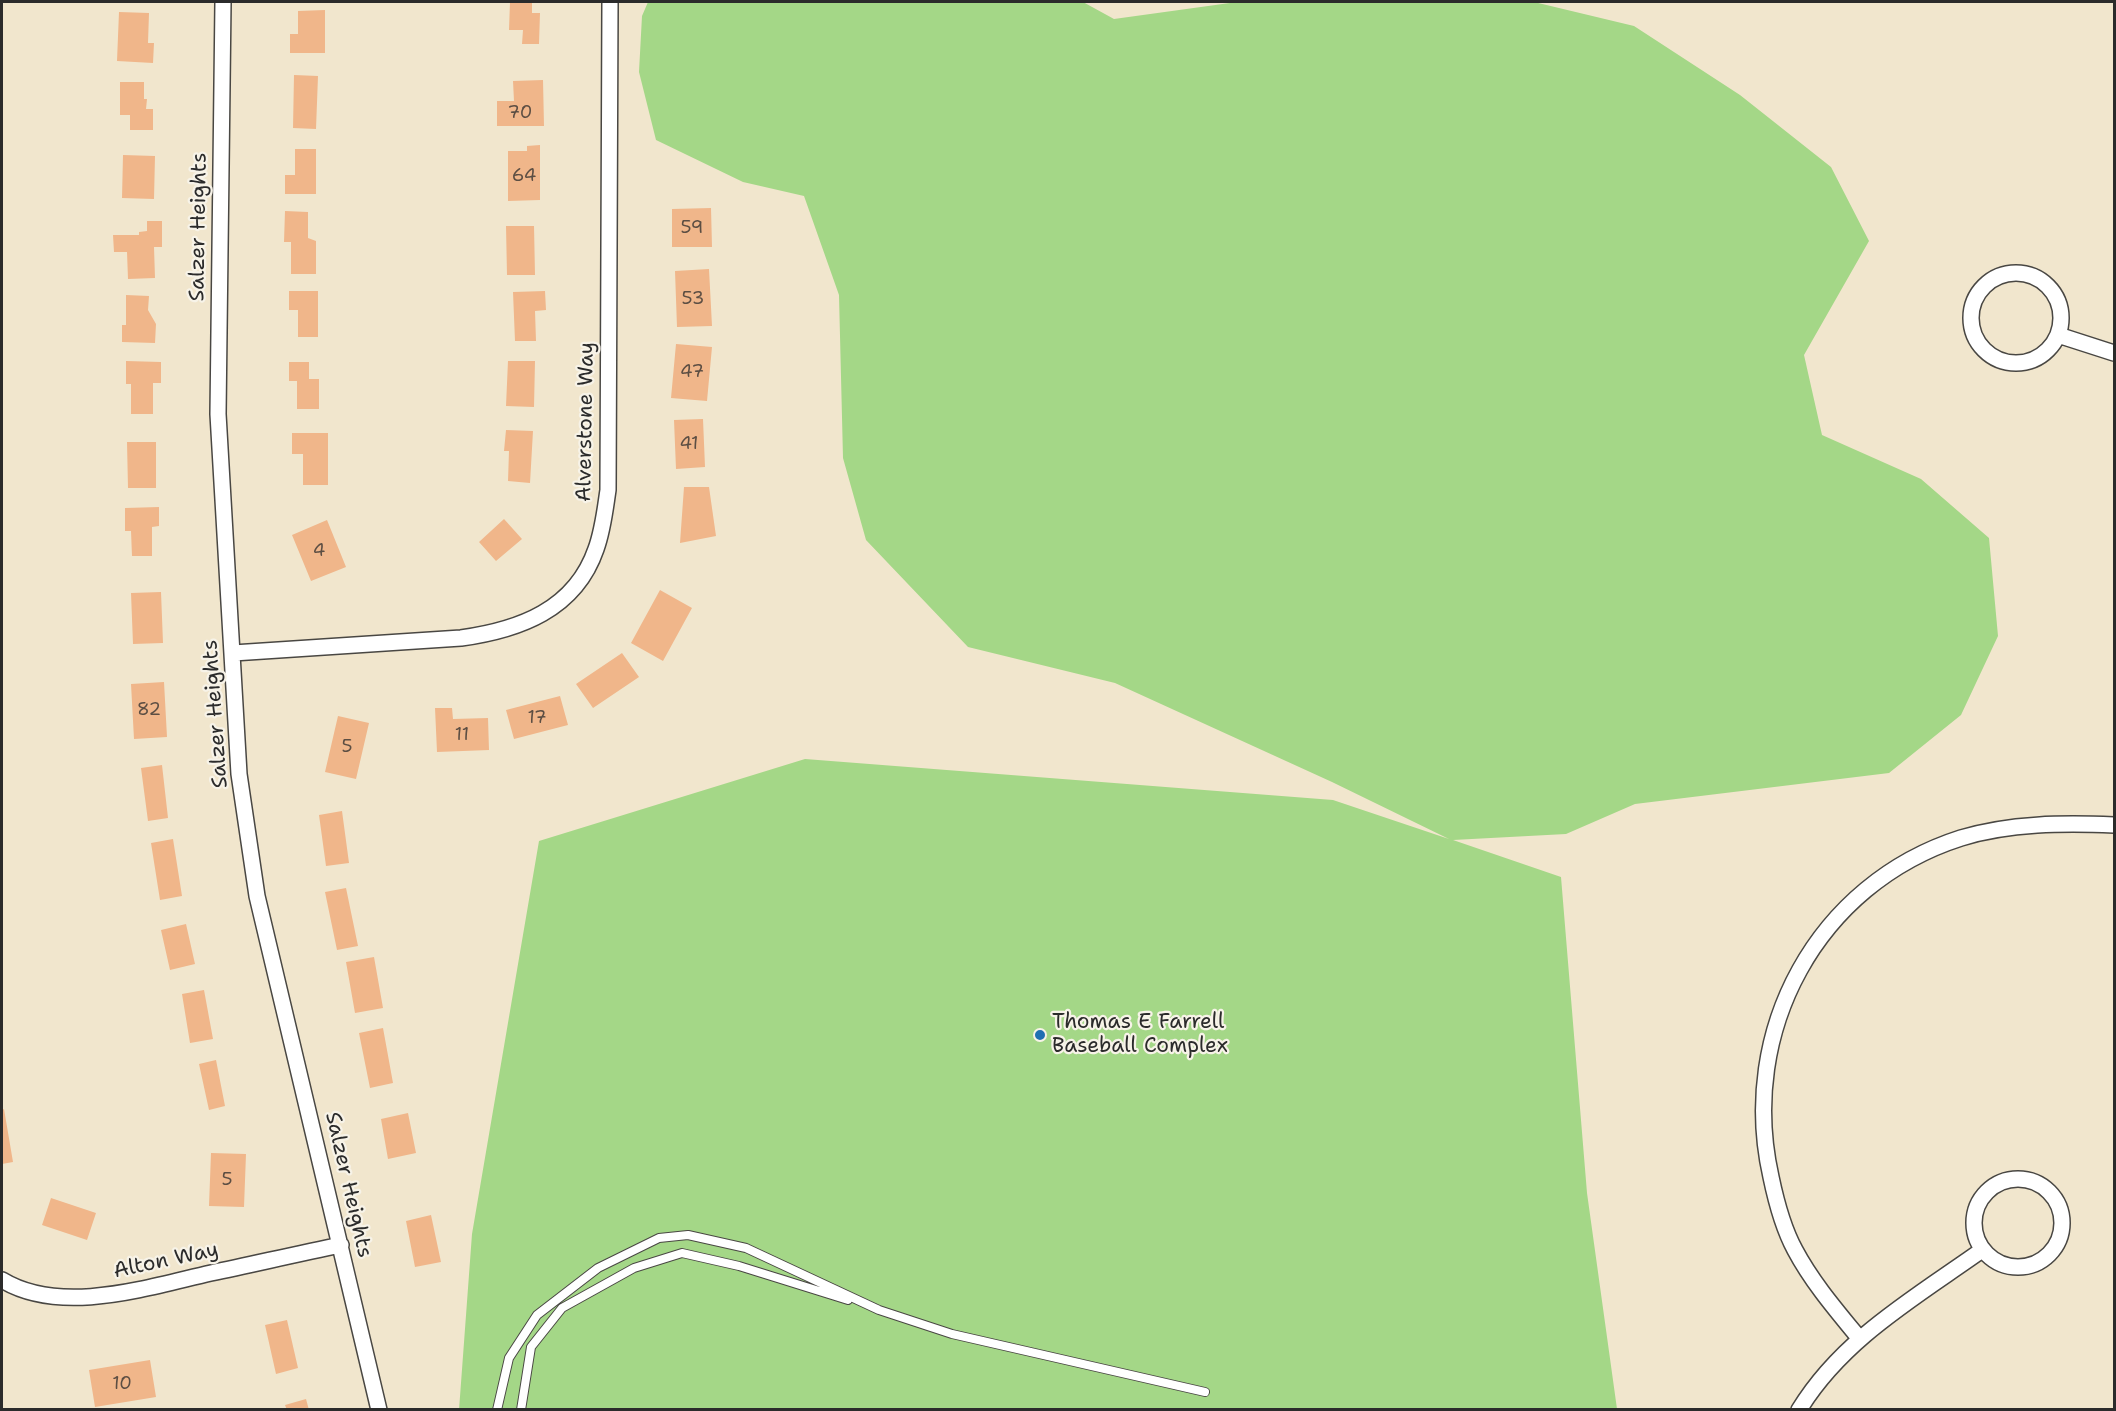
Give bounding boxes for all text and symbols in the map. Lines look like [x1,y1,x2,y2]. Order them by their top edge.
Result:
house number: 70 [508,102,532,124]
street label: Salzer Heights [185,152,213,302]
house number: 64 [512,165,536,187]
house number: 59 [681,217,703,239]
house number: 53 [682,288,704,310]
street label: Alverstone Way [572,342,600,502]
house number: 47 [680,361,704,383]
house number: 41 [679,433,699,455]
house number: 4 [313,540,325,562]
street label: Salzer Heights [198,639,234,789]
house number: 82 [137,699,161,721]
house number: 17 [527,707,547,729]
house number: 11 [455,724,469,746]
house number: 5 [341,736,353,758]
place label: Thomas E Farrell Baseball Complex [1052,1010,1228,1060]
marker: Thomas E Farrell Baseball Complex [1033,1028,1047,1042]
street label: Salzer Heights [319,1110,377,1260]
house number: 5 [221,1169,233,1191]
street label: Alton Way [111,1238,221,1284]
house number: 10 [112,1373,132,1395]

